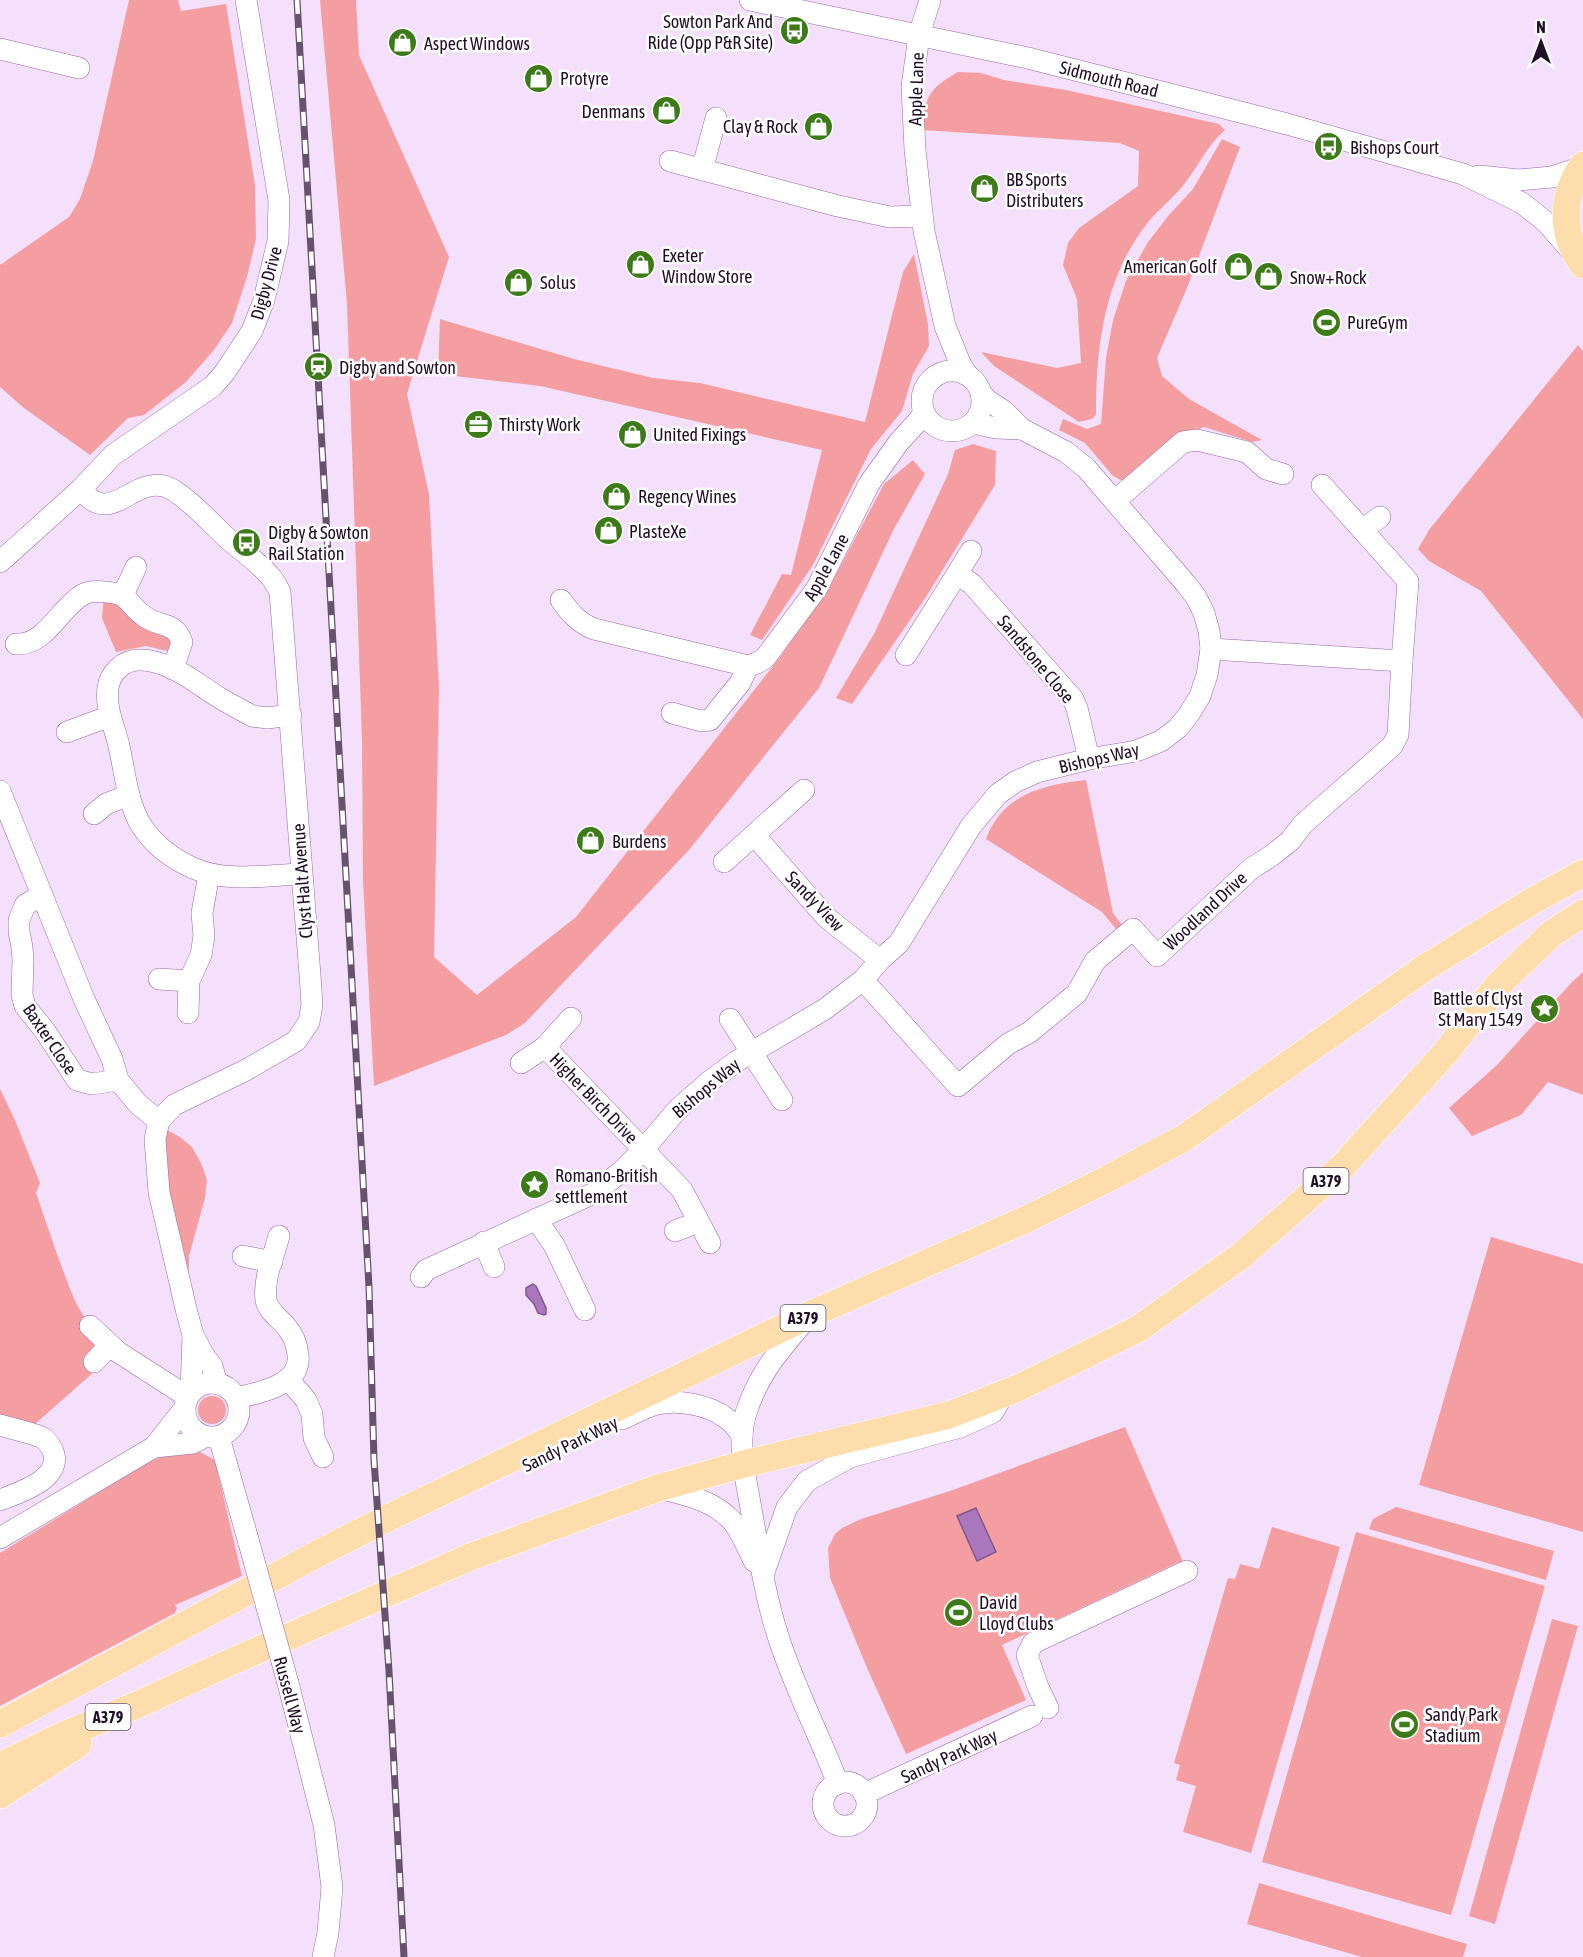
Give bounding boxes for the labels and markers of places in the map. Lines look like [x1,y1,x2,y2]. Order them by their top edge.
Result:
place label: Sowton Park And Ride (Opp P&R Site) [647,11,773,53]
bus stop icon: Sowton Park And Ride (Opp P&R Site) [778,15,810,47]
shop icon: Aspect Windows [387,27,419,59]
place label: Aspect Windows [424,33,530,54]
shop icon: Protyre [523,62,555,94]
place label: Protyre [560,68,609,89]
shop icon: Denmans [650,95,682,127]
place label: Denmans [582,101,645,122]
shop icon: Clay & Rock [803,110,835,142]
place label: Clay & Rock [723,116,798,137]
bus stop icon: Bishops Court [1313,131,1345,163]
place label: Bishops Court [1350,137,1439,158]
place label: BB Sports Distributers [1006,169,1083,211]
shop icon: BB Sports Distributers [969,173,1001,205]
place label: Exeter Window Store [662,245,752,287]
shop icon: Exeter Window Store [625,249,657,281]
shop icon: American Golf [1222,250,1254,282]
place label: American Golf [1124,256,1217,277]
shop icon: Snow+Rock [1253,261,1285,293]
shop icon: Solus [503,266,535,298]
place label: Snow+Rock [1290,267,1367,288]
place label: Solus [540,272,576,293]
sports icon: PureGym [1310,306,1342,338]
place label: PureGym [1347,312,1408,333]
station icon: Digby and Sowton [302,351,334,383]
place label: Digby and Sowton [339,357,456,378]
office icon: Thirsty Work [462,408,494,440]
place label: Thirsty Work [499,414,580,435]
shop icon: United Fixings [616,418,648,450]
place label: United Fixings [653,424,746,445]
shop icon: Regency Wines [601,480,633,512]
place label: Regency Wines [638,486,736,507]
shop icon: PlasteXe [592,515,624,547]
place label: PlasteXe [629,521,687,542]
place label: Digby & Sowton Rail Station [268,522,369,564]
bus stop icon: Digby & Sowton Rail Station [231,526,263,558]
shop icon: Burdens [575,825,607,857]
place label: Burdens [612,831,666,852]
place label: Battle of Clyst St Mary 1549 [1433,988,1523,1030]
place icon: Battle of Clyst St Mary 1549 [1528,992,1560,1024]
place label: Romano-British settlement [555,1165,658,1207]
place icon: Romano-British settlement [518,1169,550,1201]
place label: David Lloyd Clubs [979,1592,1054,1634]
sports icon: David Lloyd Clubs [942,1596,974,1628]
place label: Sandy Park Stadium [1425,1704,1498,1746]
sports icon: Sandy Park Stadium [1388,1708,1420,1740]

